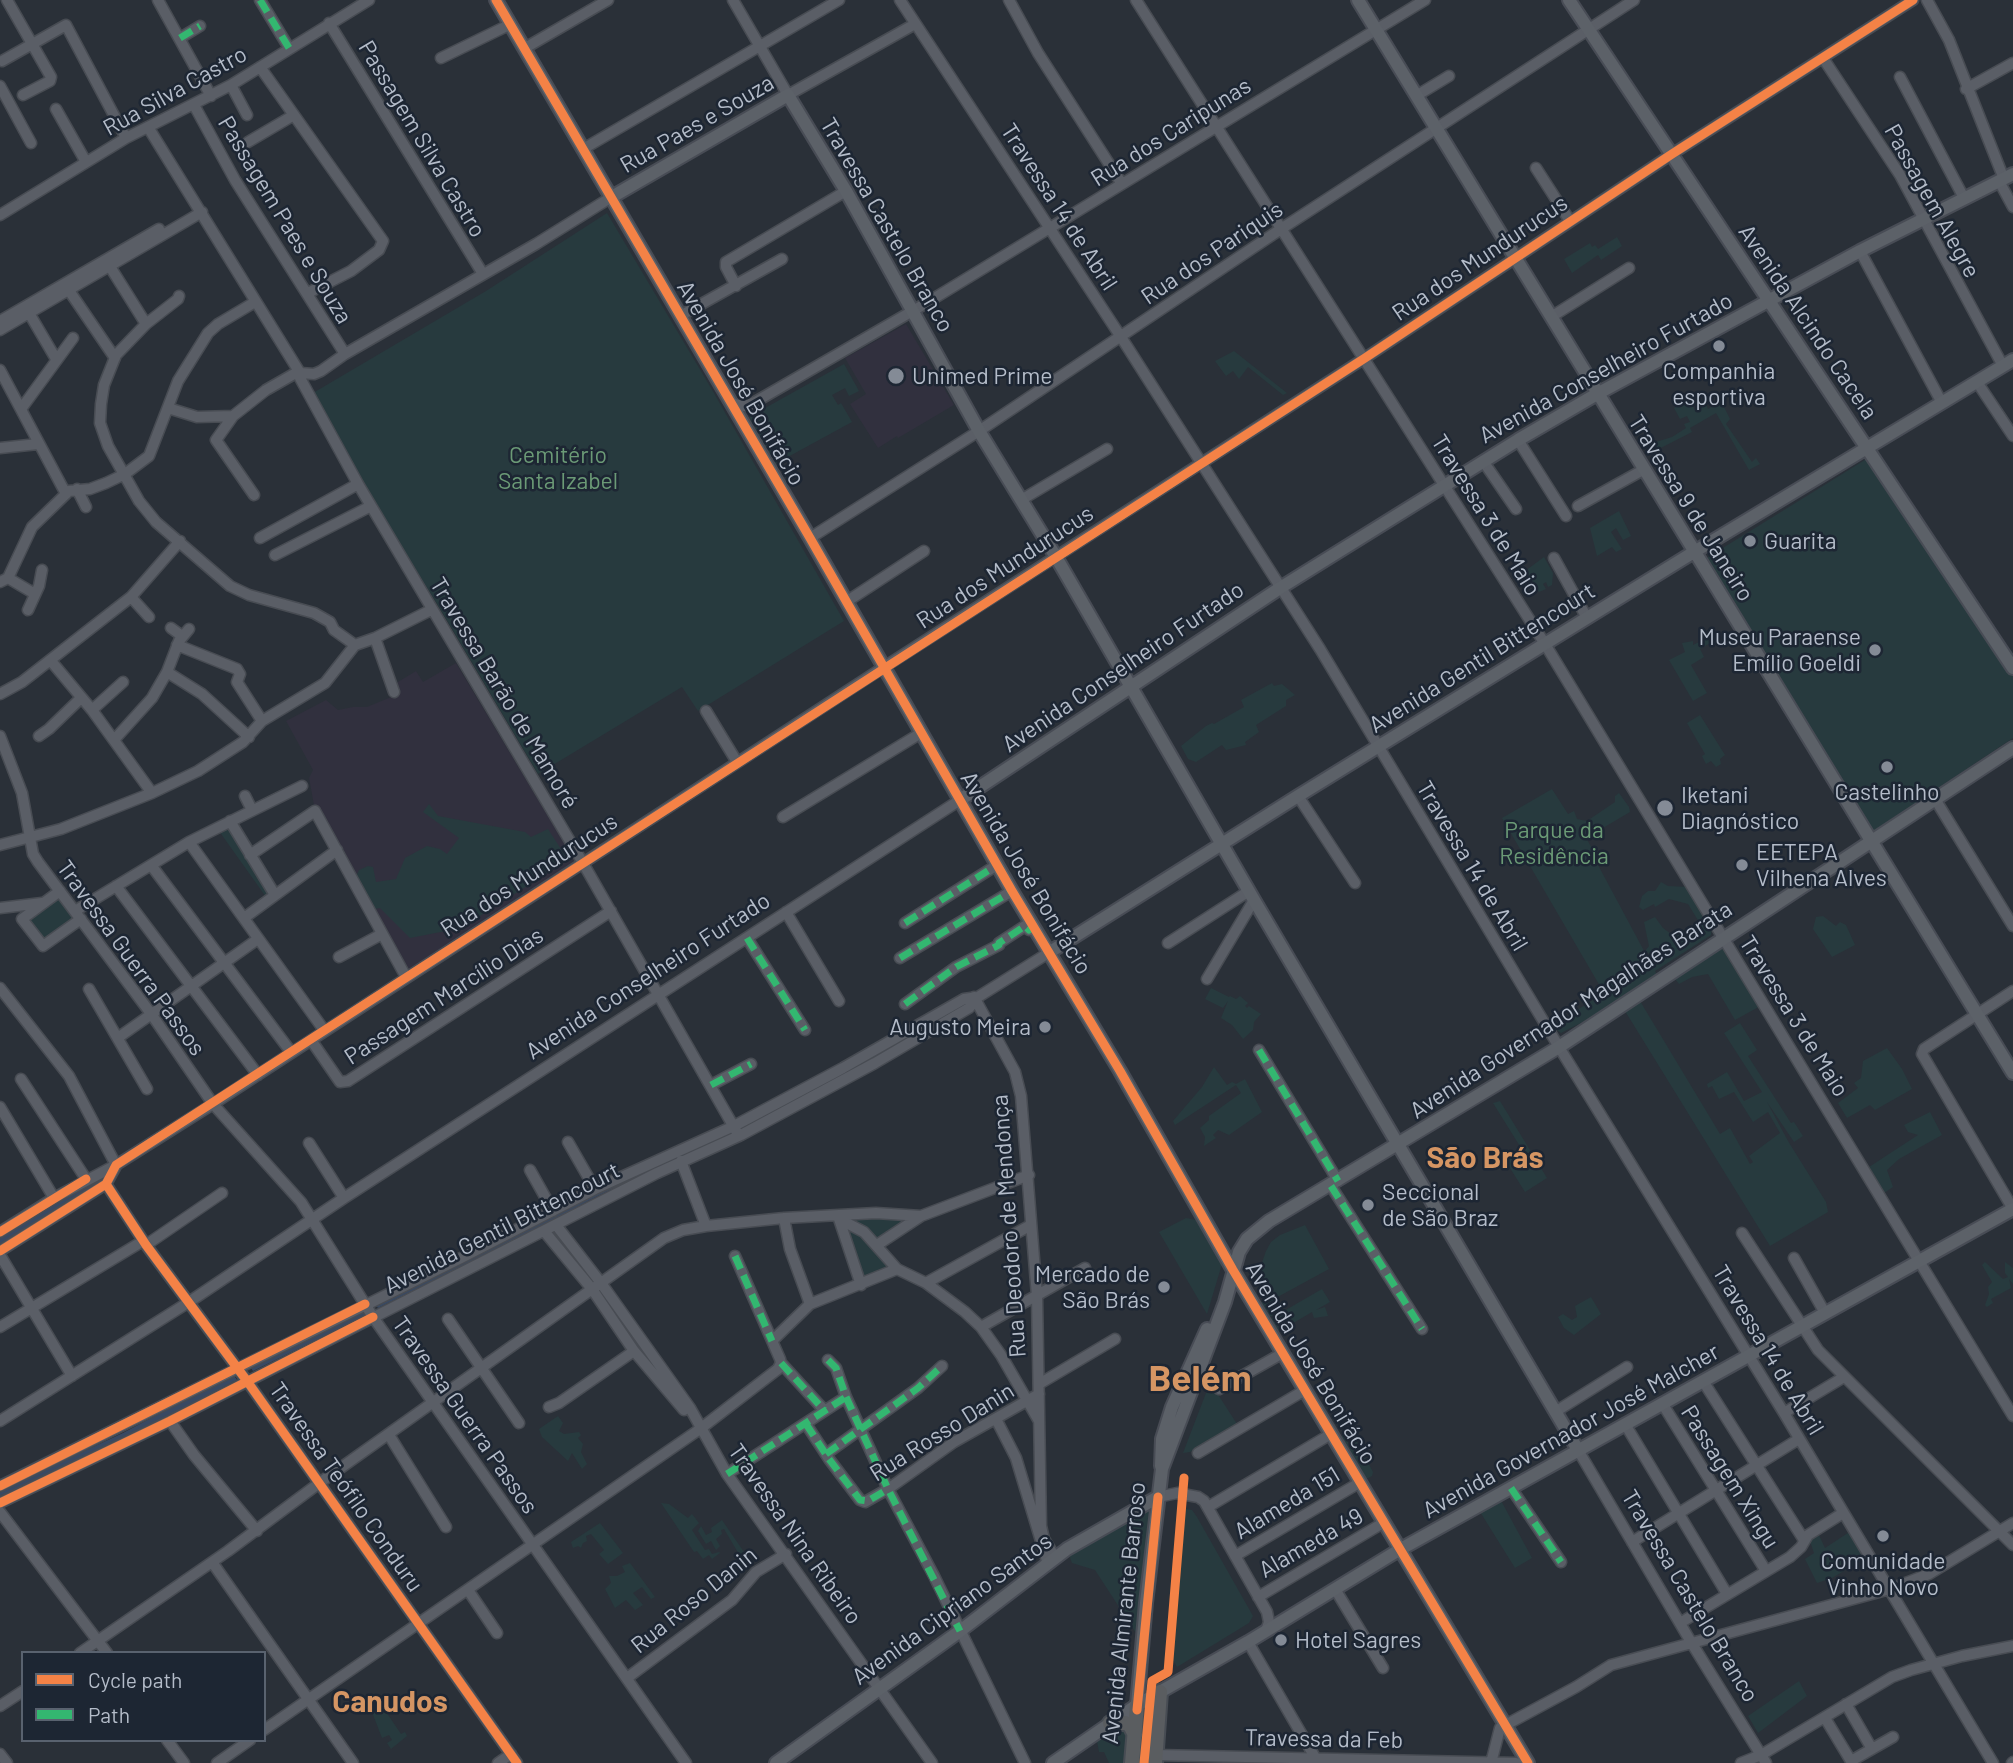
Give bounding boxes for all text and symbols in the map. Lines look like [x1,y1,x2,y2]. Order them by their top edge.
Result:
street label: Passagem Silva Castro [352,36,492,242]
street label: Rua Silva Castro [98,40,252,142]
street label: Rua Paes e Souza [615,69,779,179]
street label: Rua dos Caripunas [1086,72,1256,192]
street label: Passagem Paes e Souza [212,111,358,329]
street label: Travessa Castelo Branco [814,113,960,337]
street label: Travessa 14 de Abril [995,118,1123,296]
street label: Passagem Alegre [1878,119,1986,283]
street label: Rua dos Mundurucus [1387,189,1573,327]
street label: Rua dos Pariquis [1136,195,1288,311]
street label: Avenida Alcindo Cacela [1733,219,1883,425]
street label: Avenida José Bonifácio [671,276,811,490]
street label: Avenida Conselheiro Furtado [1474,287,1738,449]
marker: Companhia esportiva [1711,338,1727,354]
place label: Companhia esportiva [1663,357,1775,411]
place label: Unimed Prime [912,362,1052,390]
marker: Unimed Prime [886,366,906,386]
street label: Travessa 9 de Janeiro [1622,410,1760,606]
street label: Travessa 3 de Maio [1425,429,1547,601]
park label: Cemitério Santa Izabel [498,441,618,495]
street label: Rua dos Mundurucus [911,499,1099,635]
place label: Guarita [1764,527,1837,555]
marker: Guarita [1742,533,1758,549]
street label: Travessa Barão de Mamoré [424,572,584,814]
street label: Avenida Conselheiro Furtado [997,576,1249,758]
street label: Avenida Gentil Bittencourt [1364,577,1600,739]
place label: Museu Paraense Emílio Goeldi [1699,623,1861,677]
marker: Museu Paraense Emílio Goeldi [1867,642,1883,658]
marker: Castelinho [1879,759,1895,775]
street label: Avenida José Bonifácio [954,766,1098,980]
street label: Travessa 14 de Abril [1410,776,1534,956]
place label: Castelinho [1834,778,1940,806]
place label: Iketani Diagnóstico [1681,781,1799,835]
marker: Iketani Diagnóstico [1655,798,1675,818]
street label: Rua dos Mundurucus [435,807,623,943]
park label: Parque da Residência [1499,816,1609,870]
place label: EETEPA Vilhena Alves [1756,838,1887,892]
street label: Travessa Guerra Passos [51,855,211,1061]
marker: EETEPA Vilhena Alves [1734,857,1750,873]
street label: Avenida Conselheiro Furtado [521,887,775,1065]
street label: Avenida Governador Magalhães Barata [1405,895,1737,1125]
street label: Passagem Marcílio Dias [339,921,549,1071]
street label: Travessa 3 de Maio [1733,930,1855,1102]
place label: Augusto Meira [889,1013,1031,1041]
marker: Augusto Meira [1037,1019,1053,1035]
street label: Rua Deodoro de Mendonça [986,1094,1032,1358]
district label: São Brás [1427,1140,1543,1176]
street label: Avenida Gentil Bittencourt [379,1156,625,1300]
place label: Seccional de São Braz [1382,1178,1498,1232]
marker: Seccional de São Braz [1360,1197,1376,1213]
street label: Avenida José Bonifácio [1239,1256,1383,1470]
place label: Mercado de São Brás [1035,1260,1150,1314]
street label: Travessa 14 de Abril [1706,1260,1830,1440]
marker: Mercado de São Brás [1156,1279,1172,1295]
street label: Travessa Guerra Passos [386,1311,544,1519]
street label: Avenida Governador José Malcher [1418,1338,1724,1524]
district label: Belém [1148,1357,1252,1401]
street label: Travessa Teófilo Conduru [263,1377,429,1597]
street label: Rua Rosso Danin [865,1377,1019,1487]
street label: Passagem Xingu [1675,1400,1785,1554]
street label: Travessa Nina Ribeiro [722,1438,868,1630]
street label: Alameda 151 [1229,1461,1345,1545]
street label: Avenida Almirante Barroso [1096,1480,1152,1746]
street label: Travessa Castelo Branco [1616,1485,1764,1707]
street label: Alameda 49 [1254,1502,1368,1584]
street label: Avenida Cipriano Santos [847,1527,1057,1691]
marker: Comunidade Vinho Novo [1875,1528,1891,1544]
street label: Rua Roso Danin [625,1541,763,1659]
place label: Comunidade Vinho Novo [1820,1547,1946,1601]
place label: Hotel Sagres [1295,1626,1421,1654]
marker: Hotel Sagres [1273,1632,1289,1648]
legend [21,1651,266,1742]
text: Cycle path [88,1667,182,1692]
district label: Canudos [332,1684,448,1720]
text: Path [88,1702,130,1727]
street label: Travessa da Feb [1245,1724,1403,1754]

